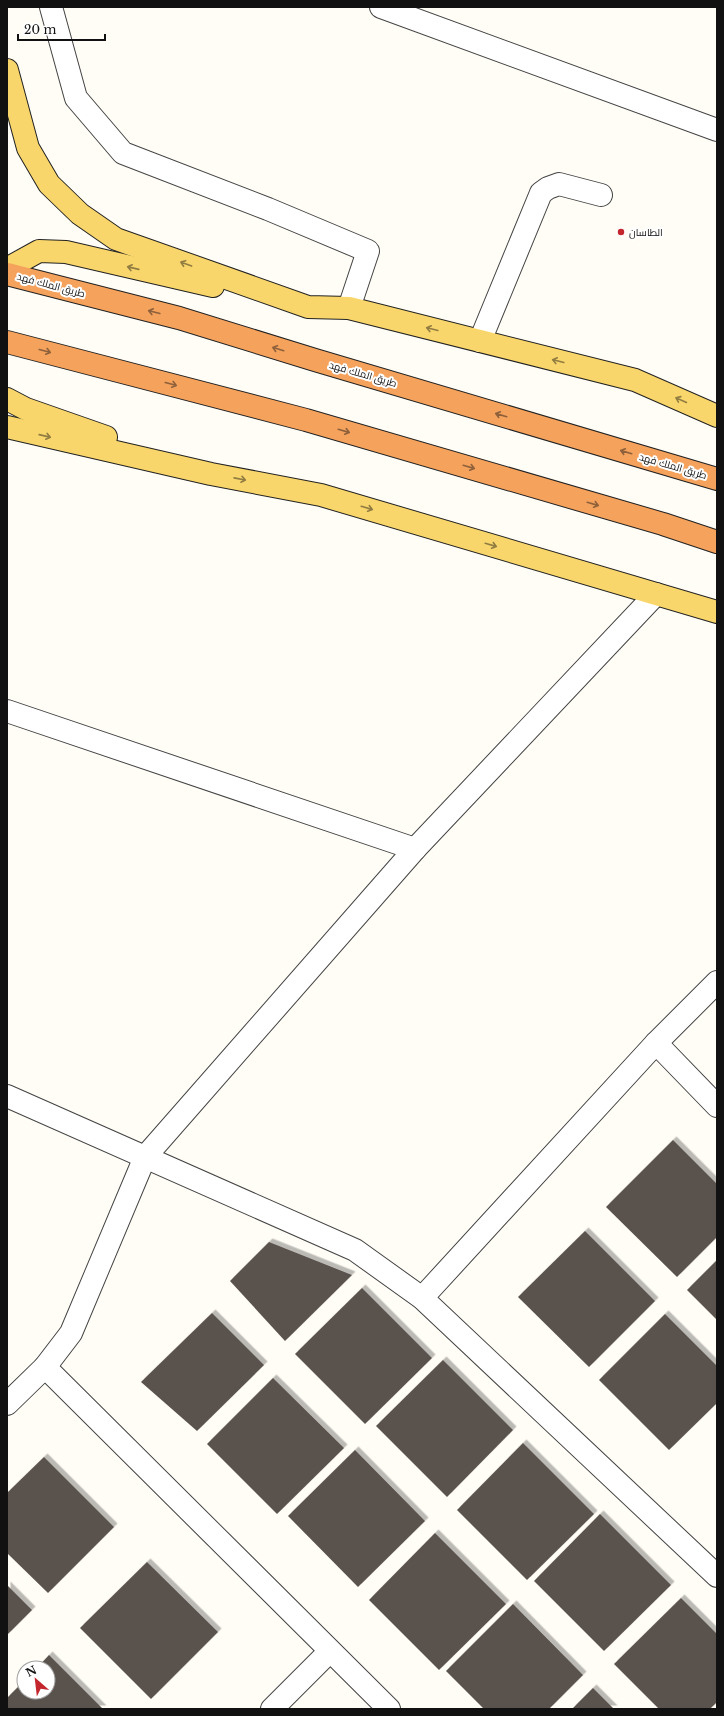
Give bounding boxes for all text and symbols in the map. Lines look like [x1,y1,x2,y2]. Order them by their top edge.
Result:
scale bar [18,16,105,42]
text: 20 m [24,22,56,37]
place label: الطاسان [629,226,663,239]
marker: الطاسان [616,227,626,237]
one-way arrow [180,260,193,267]
one-way arrow [127,264,140,272]
street label: طريق الملك فهد [15,270,87,300]
one-way arrow [147,307,160,315]
one-way arrow [426,325,439,332]
one-way arrow [272,345,285,352]
one-way arrow [38,348,51,356]
one-way arrow [552,356,565,364]
street label: طريق الملك فهد [328,358,398,390]
one-way arrow [164,381,177,388]
one-way arrow [676,396,688,404]
one-way arrow [495,411,508,418]
one-way arrow [337,428,350,435]
one-way arrow [38,433,51,440]
one-way arrow [620,448,633,455]
street label: طريق الملك فهد [638,450,708,482]
one-way arrow [462,464,475,471]
one-way arrow [233,476,246,484]
one-way arrow [587,501,600,508]
one-way arrow [360,505,373,512]
one-way arrow [485,542,498,549]
north arrow [16,1660,56,1700]
text: N [23,1662,40,1680]

